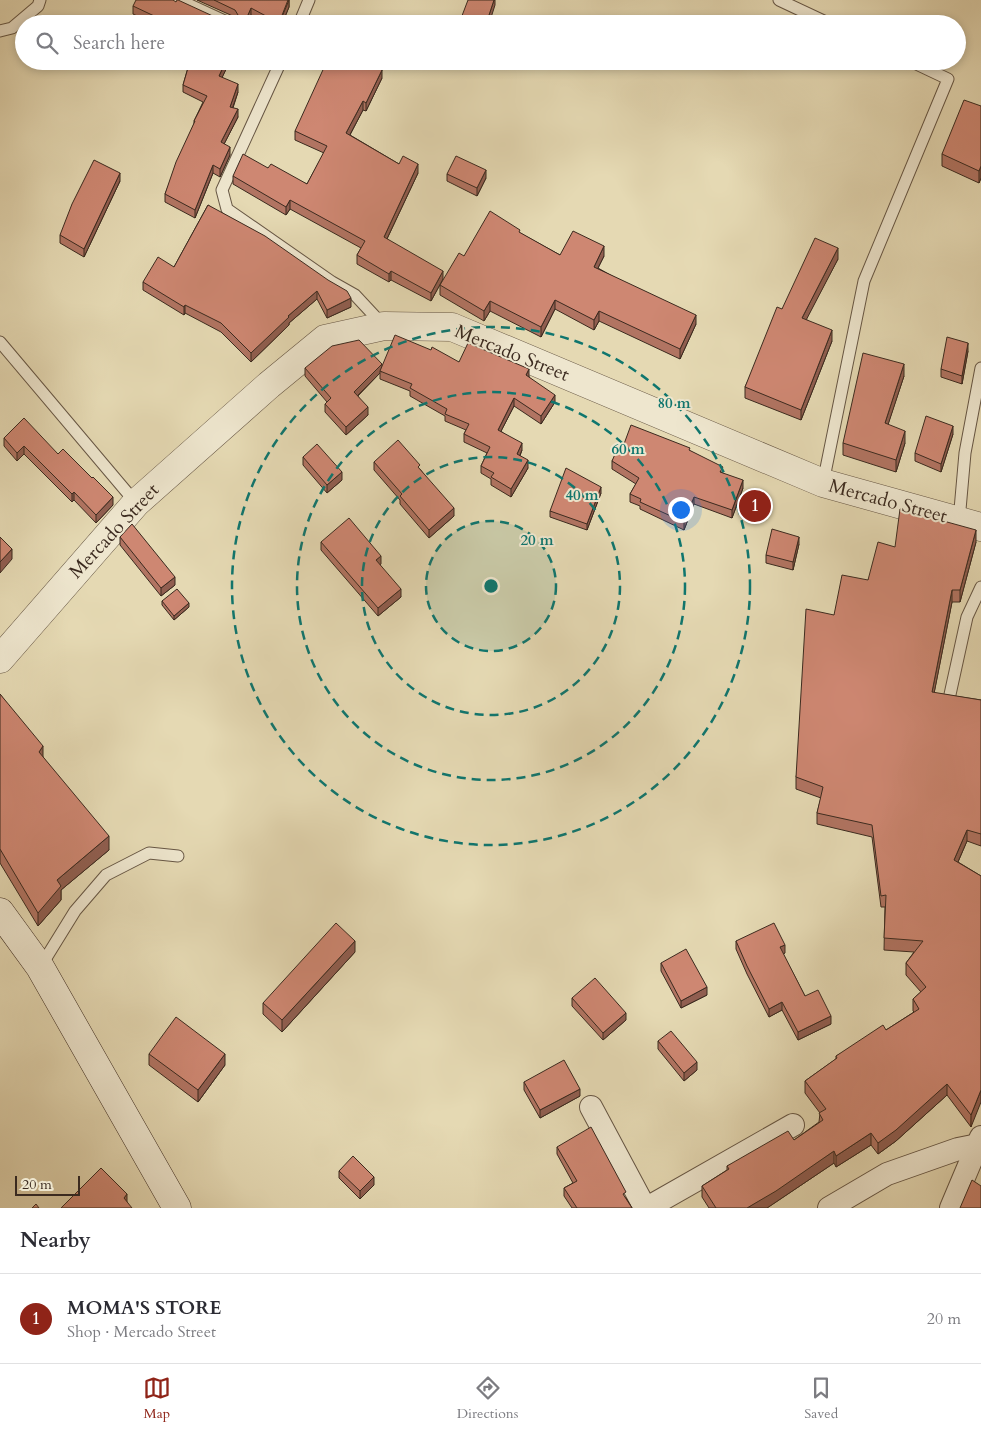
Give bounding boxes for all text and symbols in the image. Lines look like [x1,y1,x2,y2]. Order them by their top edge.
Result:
search box [15,15,966,70]
icon: search [33,29,61,57]
text: Search here [73,30,165,56]
street label: Mercado Street [451,318,573,388]
text: 80 m [657,393,691,413]
text: 60 m [611,439,645,459]
street label: Mercado Street [826,473,950,529]
street label: Mercado Street [63,478,165,584]
text: 40 m [565,485,599,505]
pin: 1 [739,487,771,525]
your location [668,497,694,523]
text: 20 m [520,530,554,550]
centre of rings [482,577,500,595]
scale bar [15,1173,80,1196]
text: 20 m [22,1175,52,1194]
text: Nearby [20,1226,91,1255]
text: MOMA'S STORE [67,1295,221,1321]
text: 1 [32,1308,40,1330]
text: 20 m [927,1308,961,1330]
text: Shop · Mercado Street [67,1321,216,1343]
tab: Map [143,1374,171,1423]
tab: Directions [457,1374,518,1423]
tab: Saved [804,1374,838,1423]

